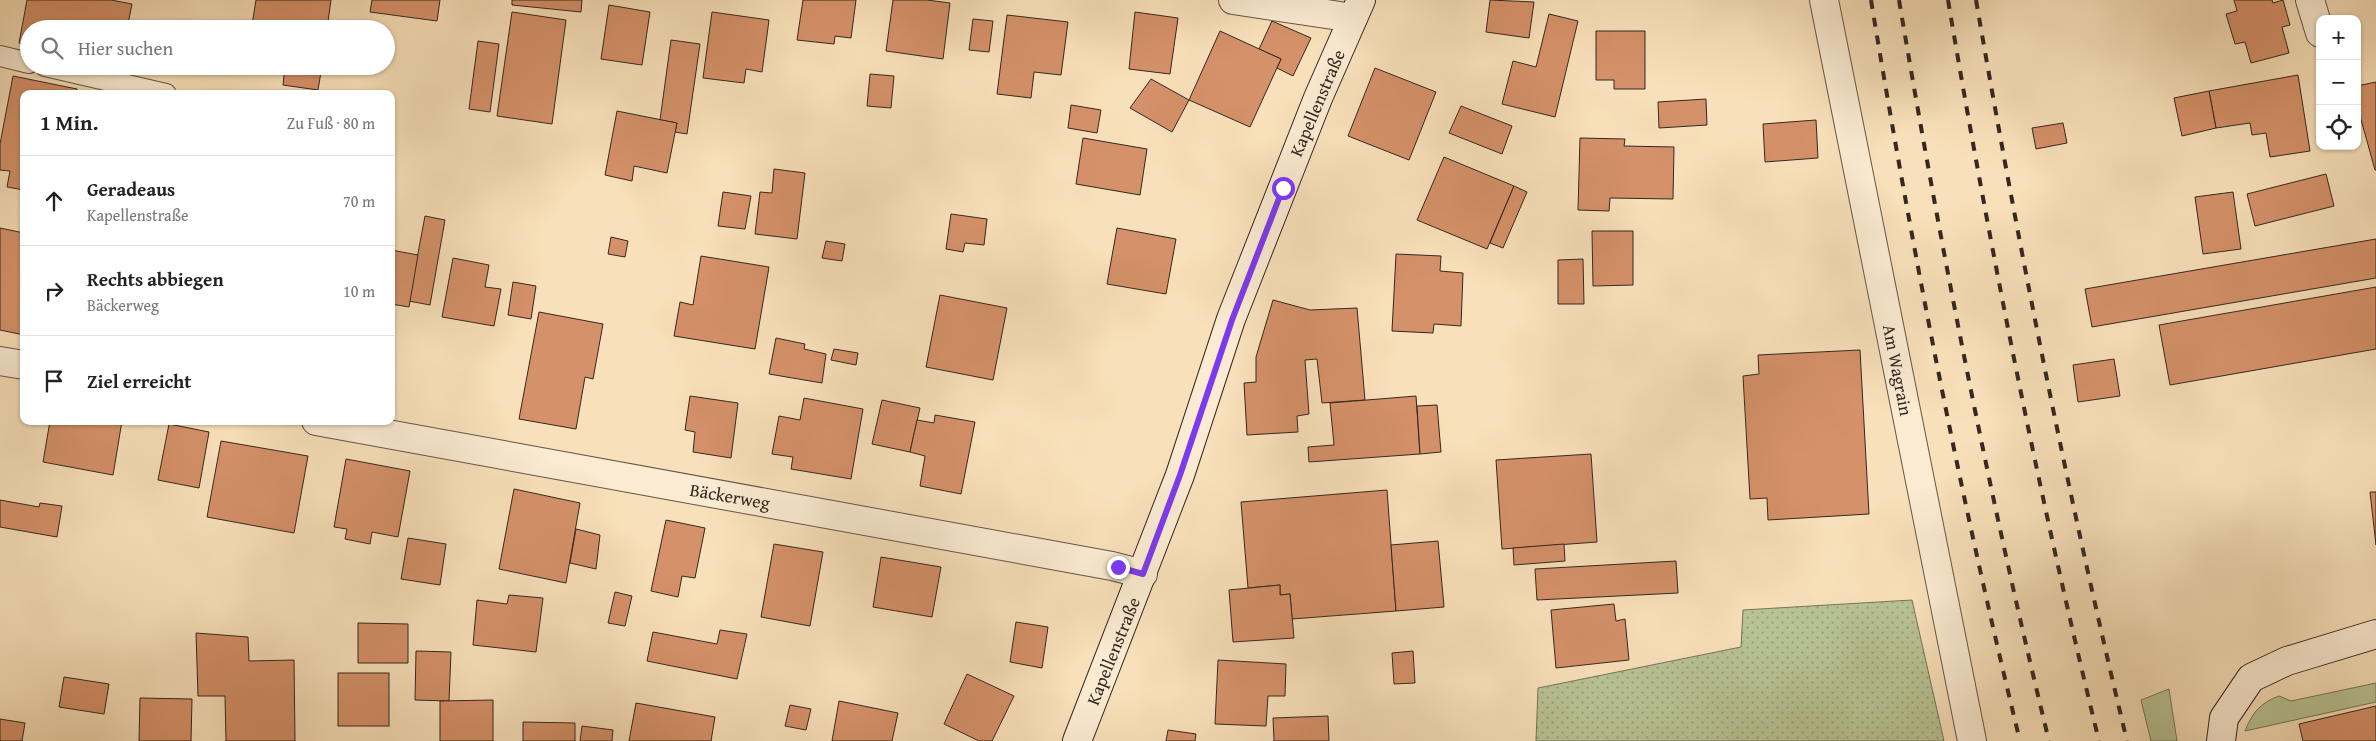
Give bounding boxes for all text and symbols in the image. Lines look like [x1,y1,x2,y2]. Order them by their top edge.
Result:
map controls [2316,15,2361,150]
button: + [2316,15,2361,60]
search box [20,20,395,75]
icon: search [38,34,66,62]
text: Hier suchen [78,34,173,62]
street label: Kapellenstraße [1282,45,1352,161]
button: − [2316,60,2361,105]
button: locate [2316,105,2361,150]
text: 1 Min. [40,107,98,138]
text: Zu Fuß · 80 m [287,111,375,135]
text: Geradeaus [87,175,175,203]
route start [1272,177,1295,200]
icon: ahead [40,187,68,215]
text: 70 m [343,189,375,213]
text: Kapellenstraße [87,203,189,227]
text: Rechts abbiegen [87,265,224,293]
icon: right [40,277,68,305]
text: 10 m [343,279,375,303]
text: Bäckerweg [87,293,159,317]
street label: Am Wagrain [1876,322,1920,418]
icon: arrive [40,367,68,395]
text: Ziel erreicht [87,367,191,395]
street label: Bäckerweg [688,476,772,516]
route end [1107,556,1130,579]
street label: Kapellenstraße [1079,593,1147,709]

